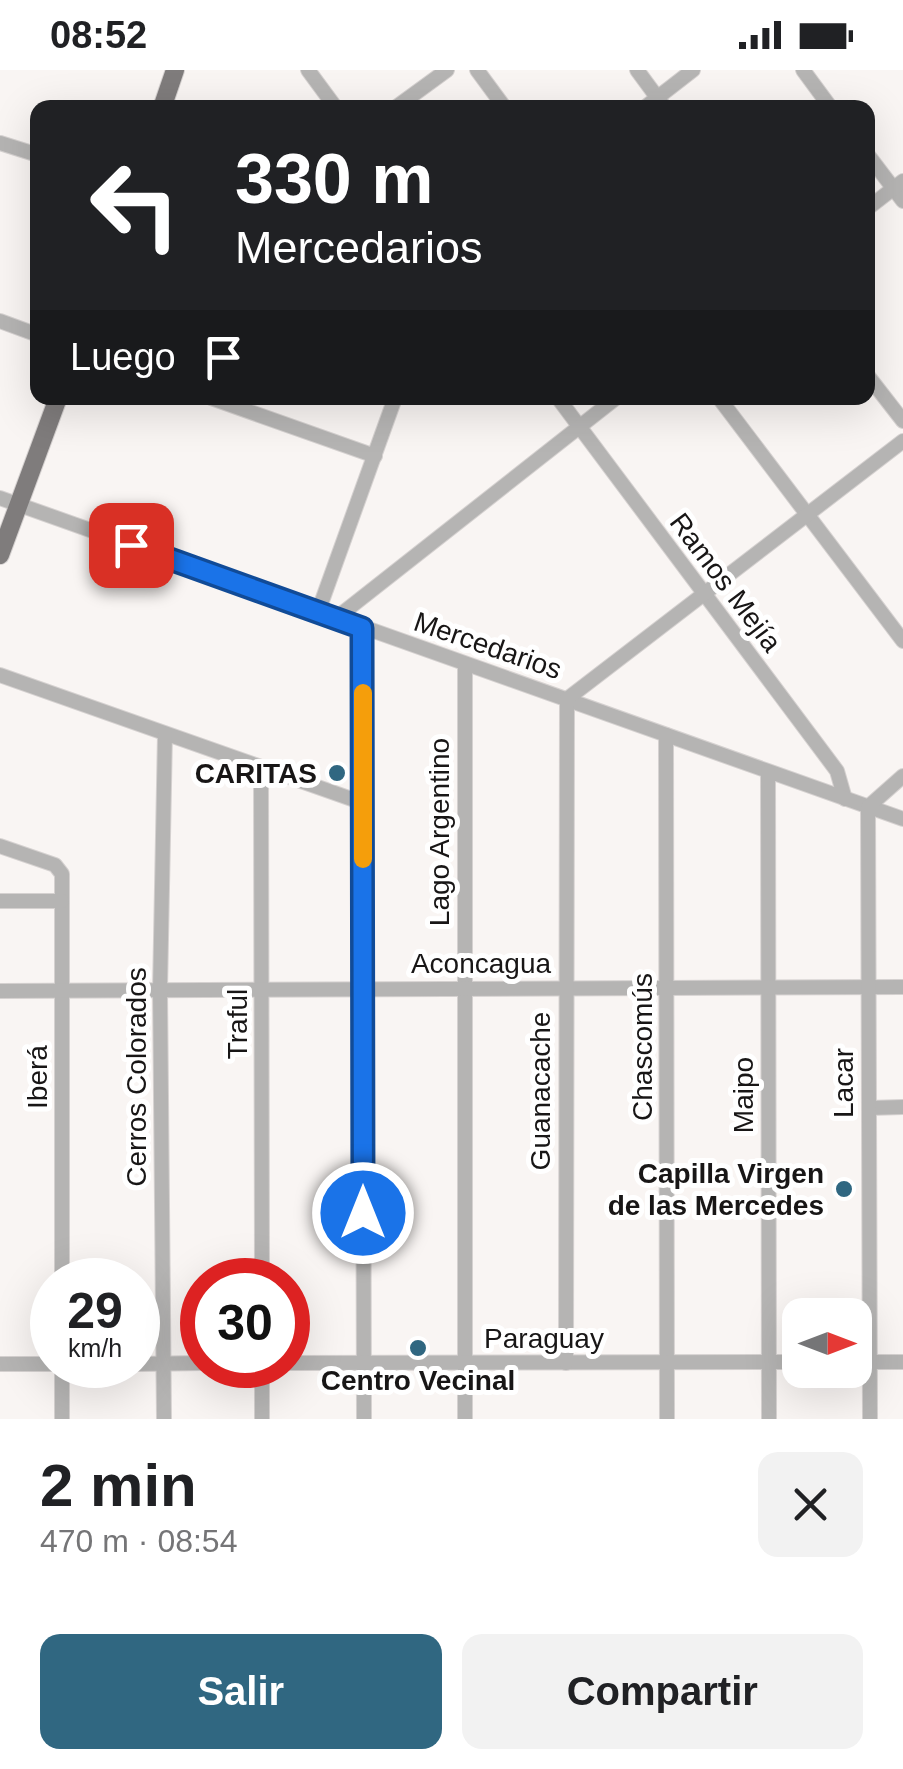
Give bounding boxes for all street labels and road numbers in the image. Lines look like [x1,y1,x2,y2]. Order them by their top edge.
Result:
street label: Ramos Mejía [664,507,788,658]
street label: Mercedarios [410,606,566,685]
street label: Lago Argentino [424,738,455,926]
street label: Aconcagua [411,948,551,979]
street label: Cerros Colorados [121,967,152,1187]
street label: Chascomús [627,973,658,1121]
street label: Traful [222,989,253,1059]
street label: Guanacache [525,1012,556,1170]
street label: Iberá [22,1045,53,1109]
street label: Lacar [828,1048,859,1118]
street label: Maipo [728,1057,759,1133]
street label: Paraguay [484,1323,604,1354]

